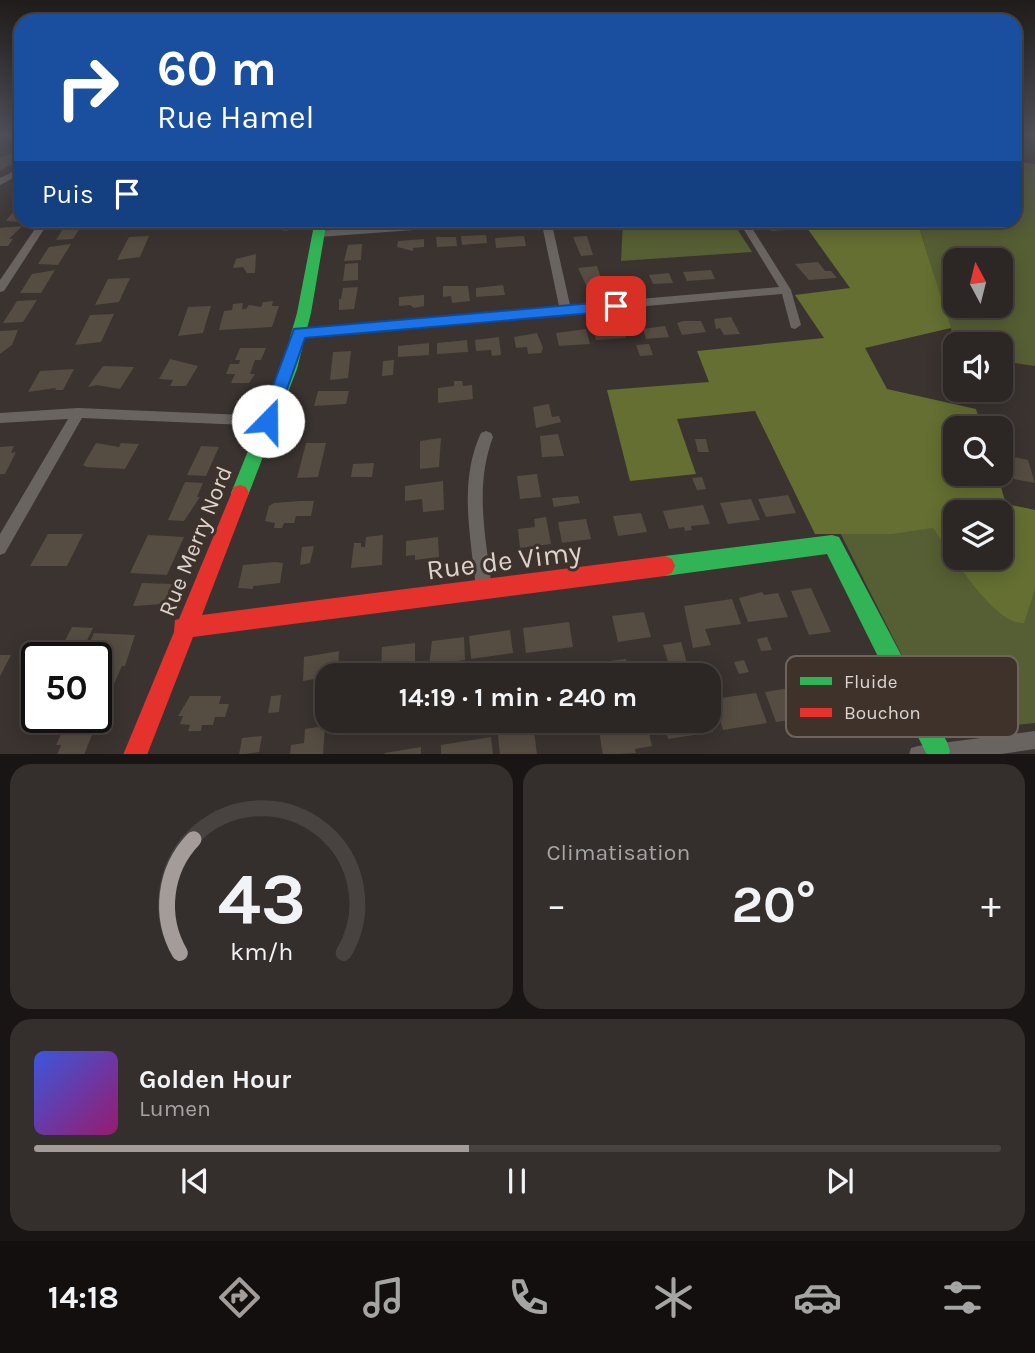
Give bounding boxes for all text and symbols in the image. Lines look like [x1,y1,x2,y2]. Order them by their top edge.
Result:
text: 60 m [157,40,277,97]
icon: right [42,42,133,133]
text: Rue Hamel [157,99,314,136]
icon: arrive [108,175,146,213]
text: Puis [42,179,94,210]
north arrow [943,248,1013,318]
map controls [943,248,1013,570]
pin [586,276,646,336]
icon: arrive [597,287,635,325]
button: sound [943,332,1013,402]
position arrow [231,384,305,458]
button: search [943,416,1013,486]
street label: Rue Merry Nord [153,462,238,620]
button: layers [943,500,1013,570]
street label: Rue de Vimy [425,535,584,586]
speed limit sign: 50 [21,642,112,733]
legend [786,656,1018,737]
text: Fluide [844,671,897,693]
text: 14:19 · 1 min · 240 m [399,682,637,713]
text: Bouchon [844,702,921,724]
text: Climatisation [547,839,690,866]
text: 43 [217,856,306,941]
text: 20° [731,874,816,935]
text: − [547,883,566,928]
text: + [981,883,1001,928]
text: km/h [230,936,293,965]
text: Golden Hour [139,1064,291,1095]
text: Lumen [139,1095,211,1122]
icon: previous [176,1162,214,1200]
icon: pause [498,1162,536,1200]
icon: next [821,1162,859,1200]
icon: directions [215,1273,264,1322]
icon: music [359,1273,408,1322]
icon: phone [504,1273,553,1322]
icon: climate [649,1273,698,1322]
icon: car [793,1273,842,1322]
icon: filters [938,1273,987,1322]
text: 14:18 [48,1279,119,1316]

